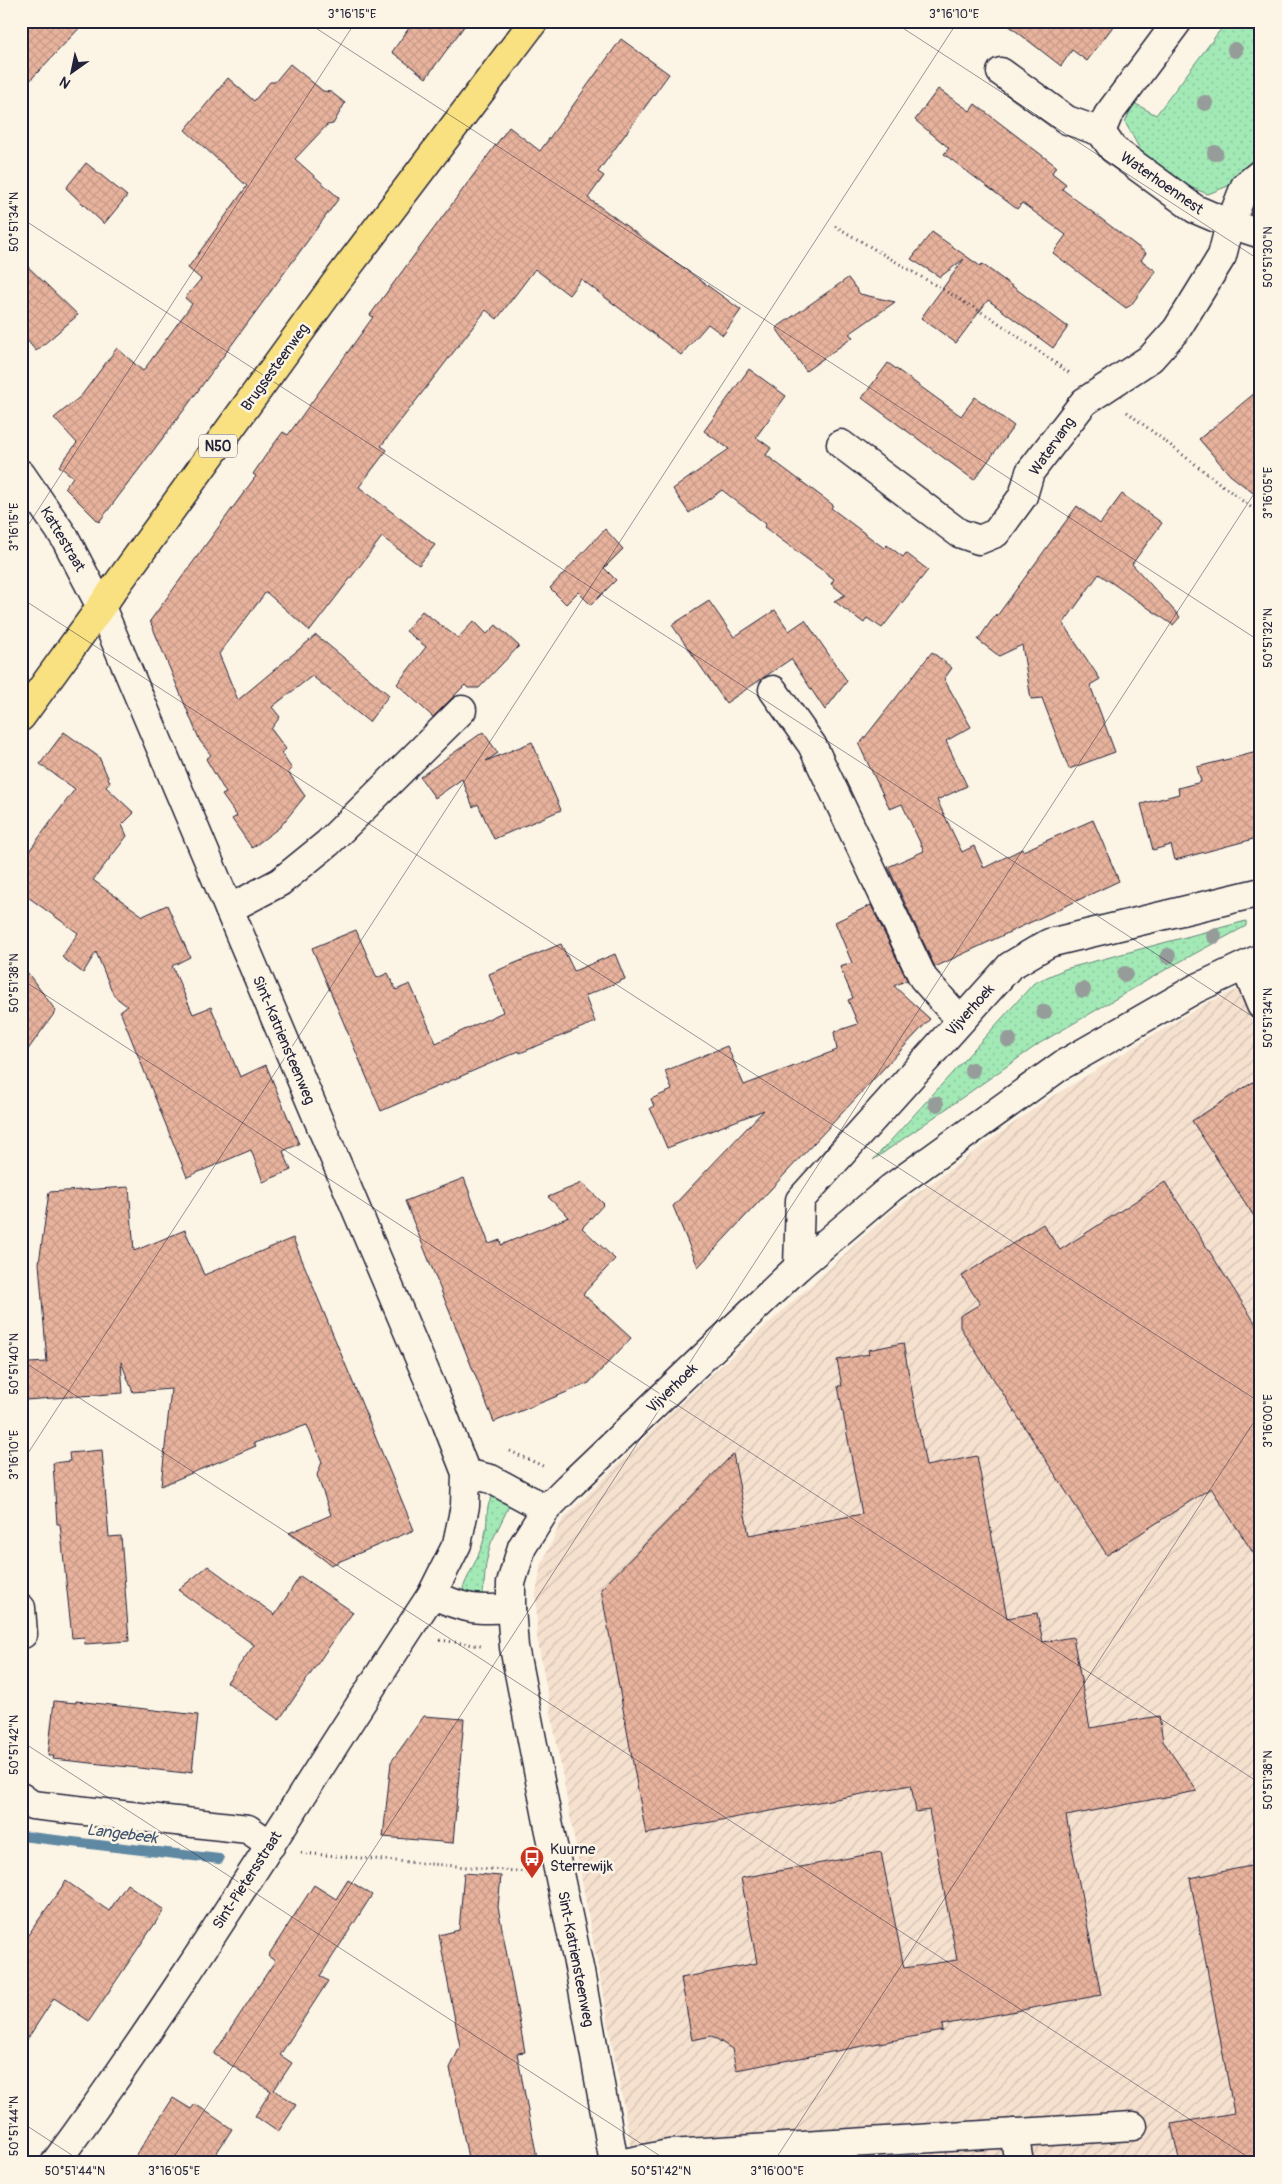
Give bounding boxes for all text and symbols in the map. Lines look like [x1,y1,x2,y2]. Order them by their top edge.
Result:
text: 3°16'15"E [328,7,376,22]
text: 3°16'10"E [929,7,979,22]
north arrow [48,48,98,98]
text: N [57,73,74,92]
street label: Waterhoennest [1116,148,1208,220]
text: 50°51'34"N [7,192,22,252]
text: 50°51'30"N [1261,226,1276,288]
street label: Brugsesteenweg [237,320,314,415]
street label: Watervang [1025,413,1080,479]
road number: N50 [199,434,237,458]
text: 3°16'05"E [1261,467,1276,519]
text: 3°16'15"E [7,503,22,551]
street label: Kattestraat [36,503,90,576]
text: 50°51'32"N [1261,608,1276,668]
text: 50°51'38"N [7,953,22,1013]
street label: Sint-Katriensteenweg [248,973,319,1107]
street label: Vijverhoek [942,980,999,1040]
text: 50°51'34"N [1261,988,1276,1048]
text: 50°51'40"N [7,1333,22,1395]
street label: Vijverhoek [643,1359,702,1417]
text: 3°16'00"E [1261,1394,1276,1448]
text: 3°16'10"E [7,1430,22,1480]
text: 50°51'42"N [7,1715,22,1775]
text: 50°51'38"N [1261,1750,1276,1810]
water label: Langebeek [85,1820,160,1848]
street label: Sint-Pietersstraat [209,1827,287,1933]
place label: Kuurne Sterrewijk [550,1840,614,1876]
bus stop icon: Kuurne Sterrewijk [519,1845,545,1879]
street label: Sint-Katriensteenweg [553,1890,598,2029]
text: 50°51'44"N [7,2096,22,2156]
text: 50°51'44"N [45,2164,105,2179]
text: 3°16'05"E [148,2164,200,2179]
text: 50°51'42"N [631,2164,691,2179]
text: 3°16'00"E [750,2164,804,2179]

